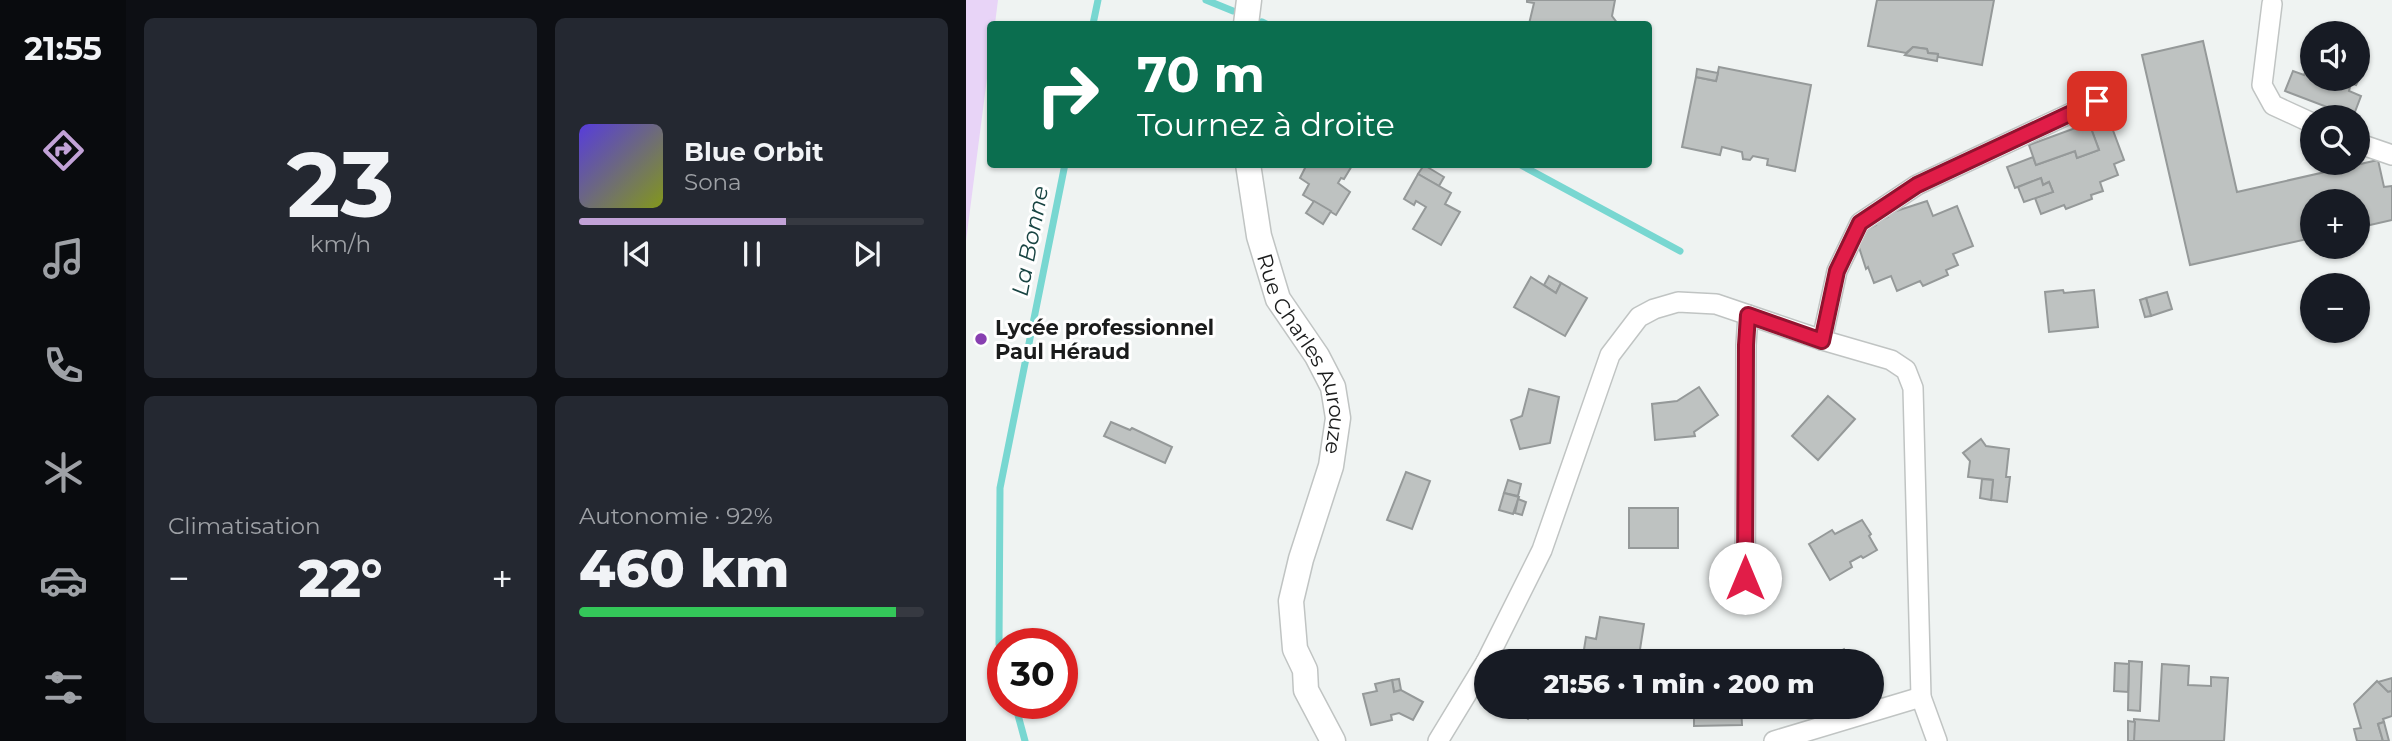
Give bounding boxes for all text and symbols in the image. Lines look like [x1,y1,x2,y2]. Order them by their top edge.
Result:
map controls [2300,21,2370,343]
button: sound [2300,21,2370,91]
text: 21:55 [24,29,102,68]
text: 70 m [1137,45,1265,104]
icon: right [1022,49,1113,140]
pin [2067,71,2127,131]
icon: arrive [2078,82,2116,120]
text: Tournez à droite [1137,105,1395,144]
button: search [2300,105,2370,175]
icon: directions [39,126,88,175]
text: 23 [287,129,394,240]
text: Blue Orbit [684,136,823,168]
text: Sona [684,168,742,196]
water label: La Bonne [1006,183,1054,299]
button: + [2300,189,2370,259]
text: km/h [310,230,371,258]
icon: music [39,234,88,283]
icon: previous [618,235,656,273]
icon: pause [733,235,771,273]
icon: next [848,235,886,273]
street label: Rue Charles Aurouze [1252,250,1350,456]
button: − [2300,273,2370,343]
place label: Lycée professionnel Paul Héraud [995,315,1214,364]
marker: Lycée professionnel Paul Héraud [973,331,989,347]
icon: phone [39,341,88,390]
icon: climate [39,448,88,497]
text: Autonomie · 92% [579,502,773,530]
text: Climatisation [168,512,320,540]
text: 460 km [579,537,789,600]
position arrow [1708,541,1782,615]
text: 22° [299,547,382,610]
text: − [168,555,190,602]
text: + [491,555,513,602]
icon: car [39,556,88,605]
speed limit sign: 30 [987,628,1078,719]
icon: filters [39,663,88,712]
text: 21:56 · 1 min · 200 m [1544,668,1814,700]

